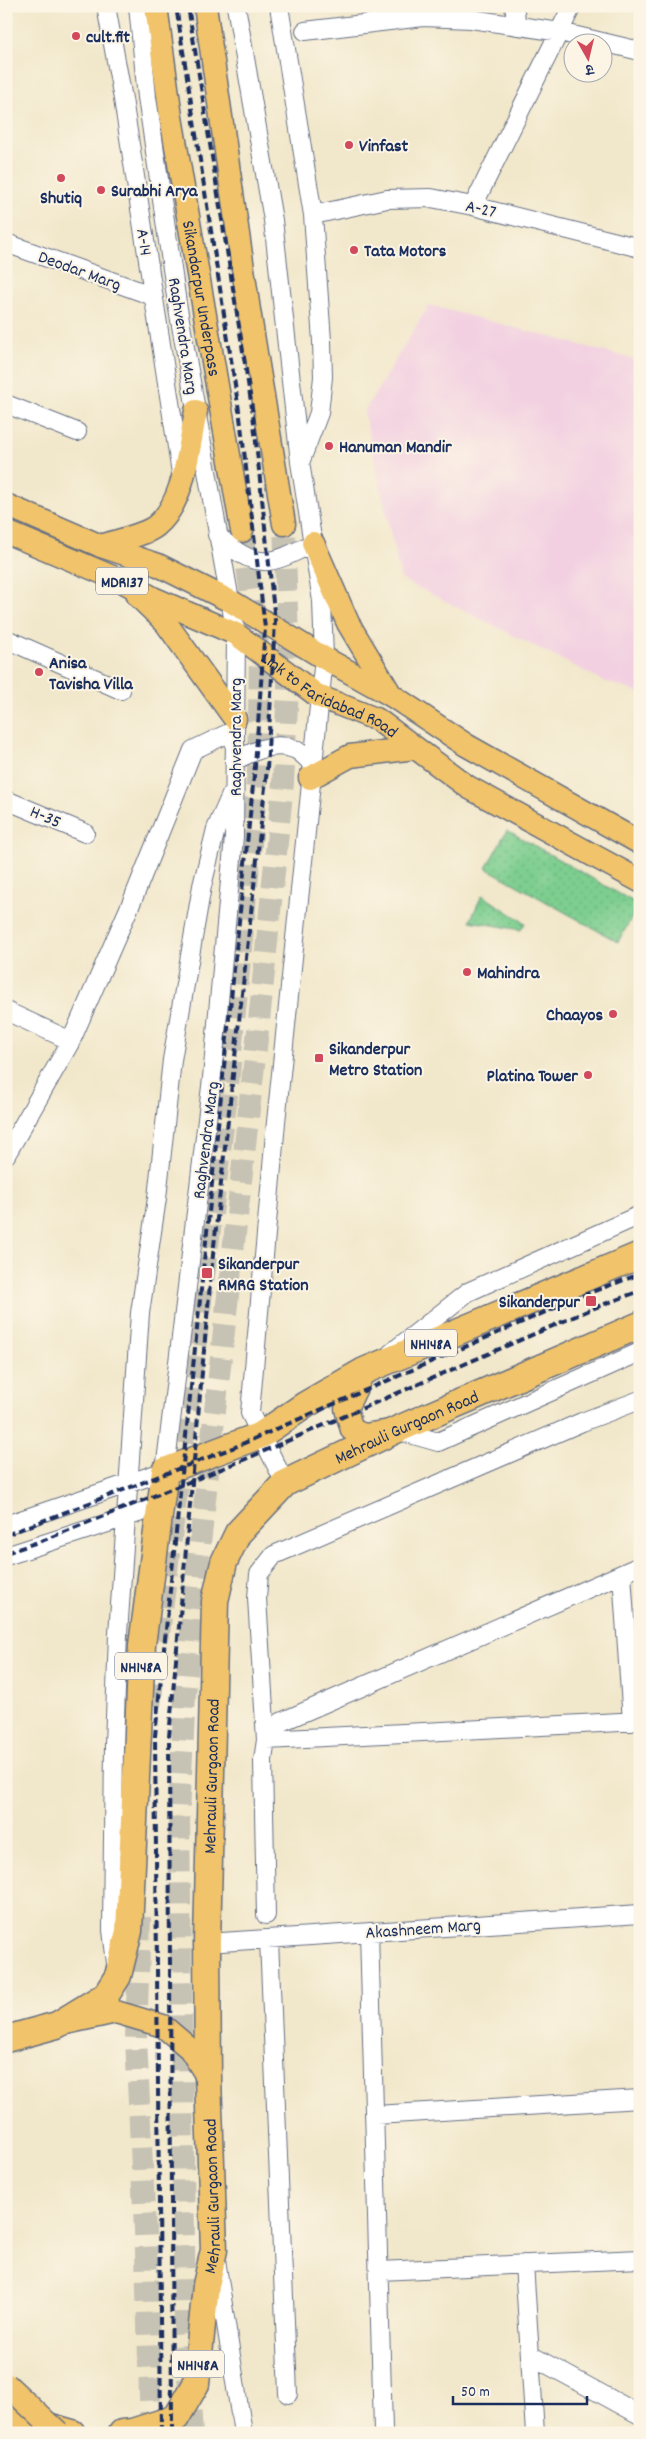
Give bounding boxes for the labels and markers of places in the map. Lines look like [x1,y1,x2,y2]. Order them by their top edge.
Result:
place label: cult.fit [86,26,130,51]
marker: cult.fit [70,30,82,42]
place label: Vinfast [359,135,409,160]
marker: Vinfast [343,139,355,151]
marker: Shutiq [55,172,67,184]
place label: Surabhi Arya [111,180,198,205]
marker: Surabhi Arya [95,184,107,196]
place label: Shutiq [40,187,82,212]
place label: Tata Motors [364,240,447,265]
marker: Tata Motors [348,244,360,256]
place label: Hanuman Mandir [339,436,452,461]
marker: Hanuman Mandir [323,440,335,452]
place label: Anisa Tavisha Villa [49,652,133,698]
marker: Anisa Tavisha Villa [33,666,45,678]
place label: Mahindra [477,962,540,987]
marker: Mahindra [461,966,473,978]
place label: Chaayos [546,1004,603,1029]
marker: Chaayos [607,1008,619,1020]
place label: Sikanderpur Metro Station [329,1038,422,1084]
marker: Sikanderpur Metro Station [313,1052,325,1064]
place label: Platina Tower [487,1065,578,1090]
marker: Platina Tower [582,1069,594,1081]
place label: Sikanderpur RMRG Station [218,1253,309,1299]
marker: Sikanderpur RMRG Station [200,1266,214,1280]
place label: Sikanderpur [499,1291,580,1316]
marker: Sikanderpur [584,1294,598,1308]

